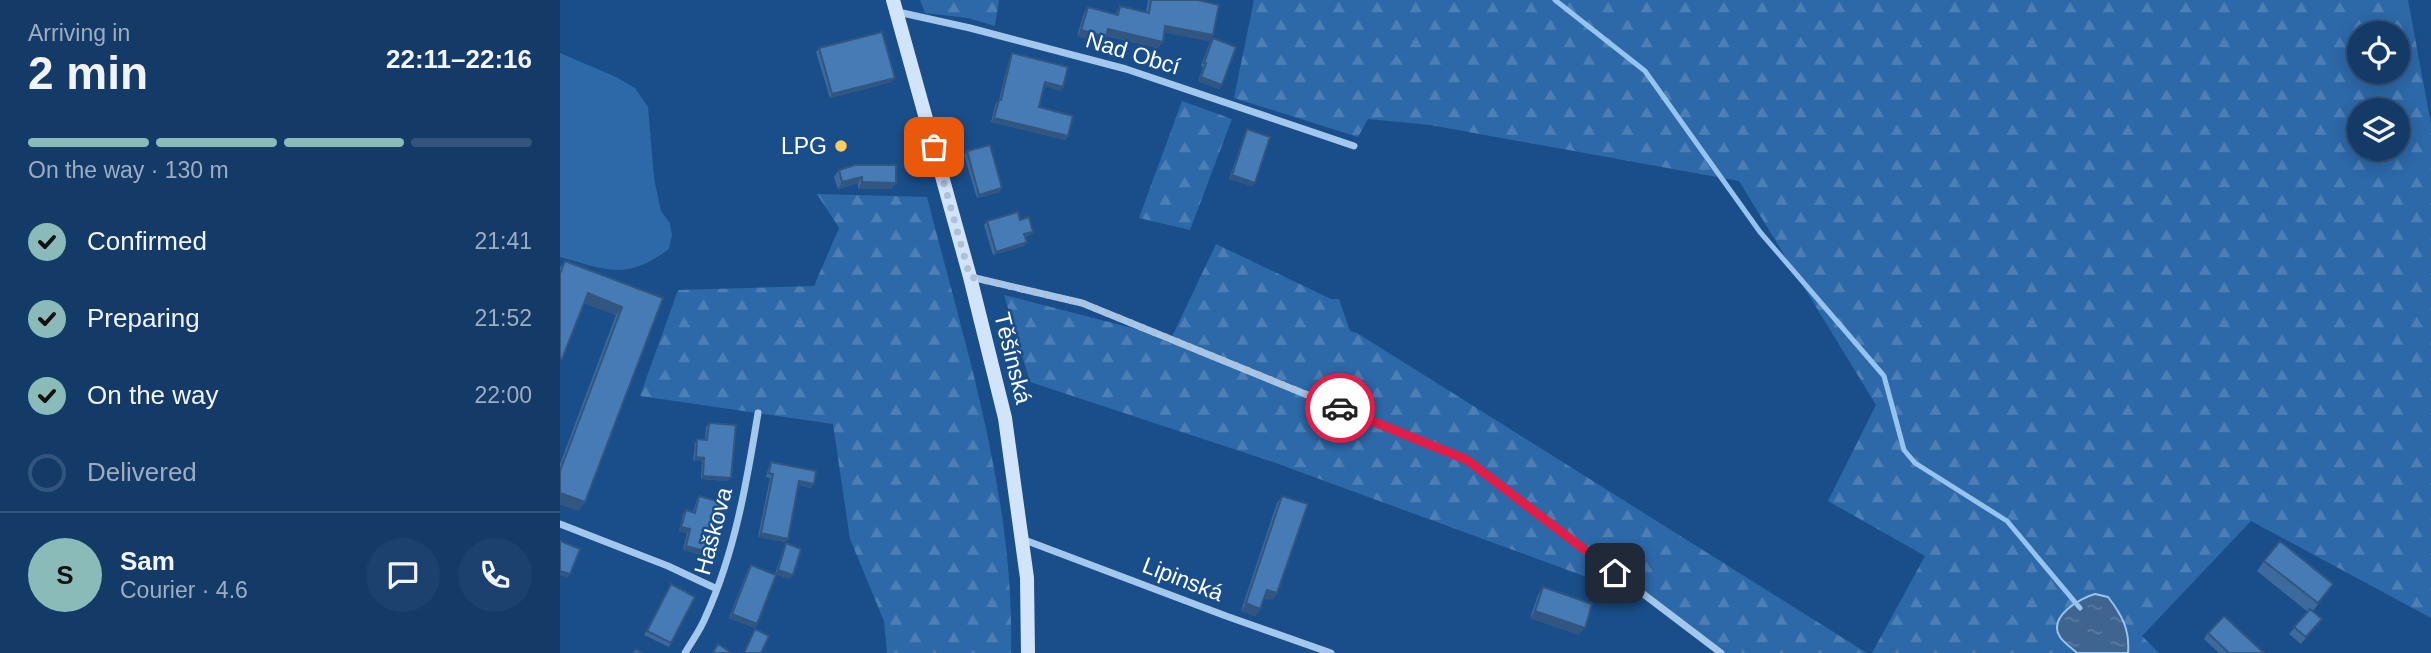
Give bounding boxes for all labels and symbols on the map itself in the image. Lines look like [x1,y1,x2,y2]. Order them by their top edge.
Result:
street label: Nad Obcí [1083,26,1184,80]
pin [904,117,964,177]
place label: LPG [781,133,827,159]
marker: LPG [833,138,849,154]
street label: Těšínská [989,310,1037,407]
courier [1305,373,1375,443]
street label: Haškova [689,484,737,578]
pin [1585,543,1645,603]
street label: Lipinská [1139,552,1227,606]

